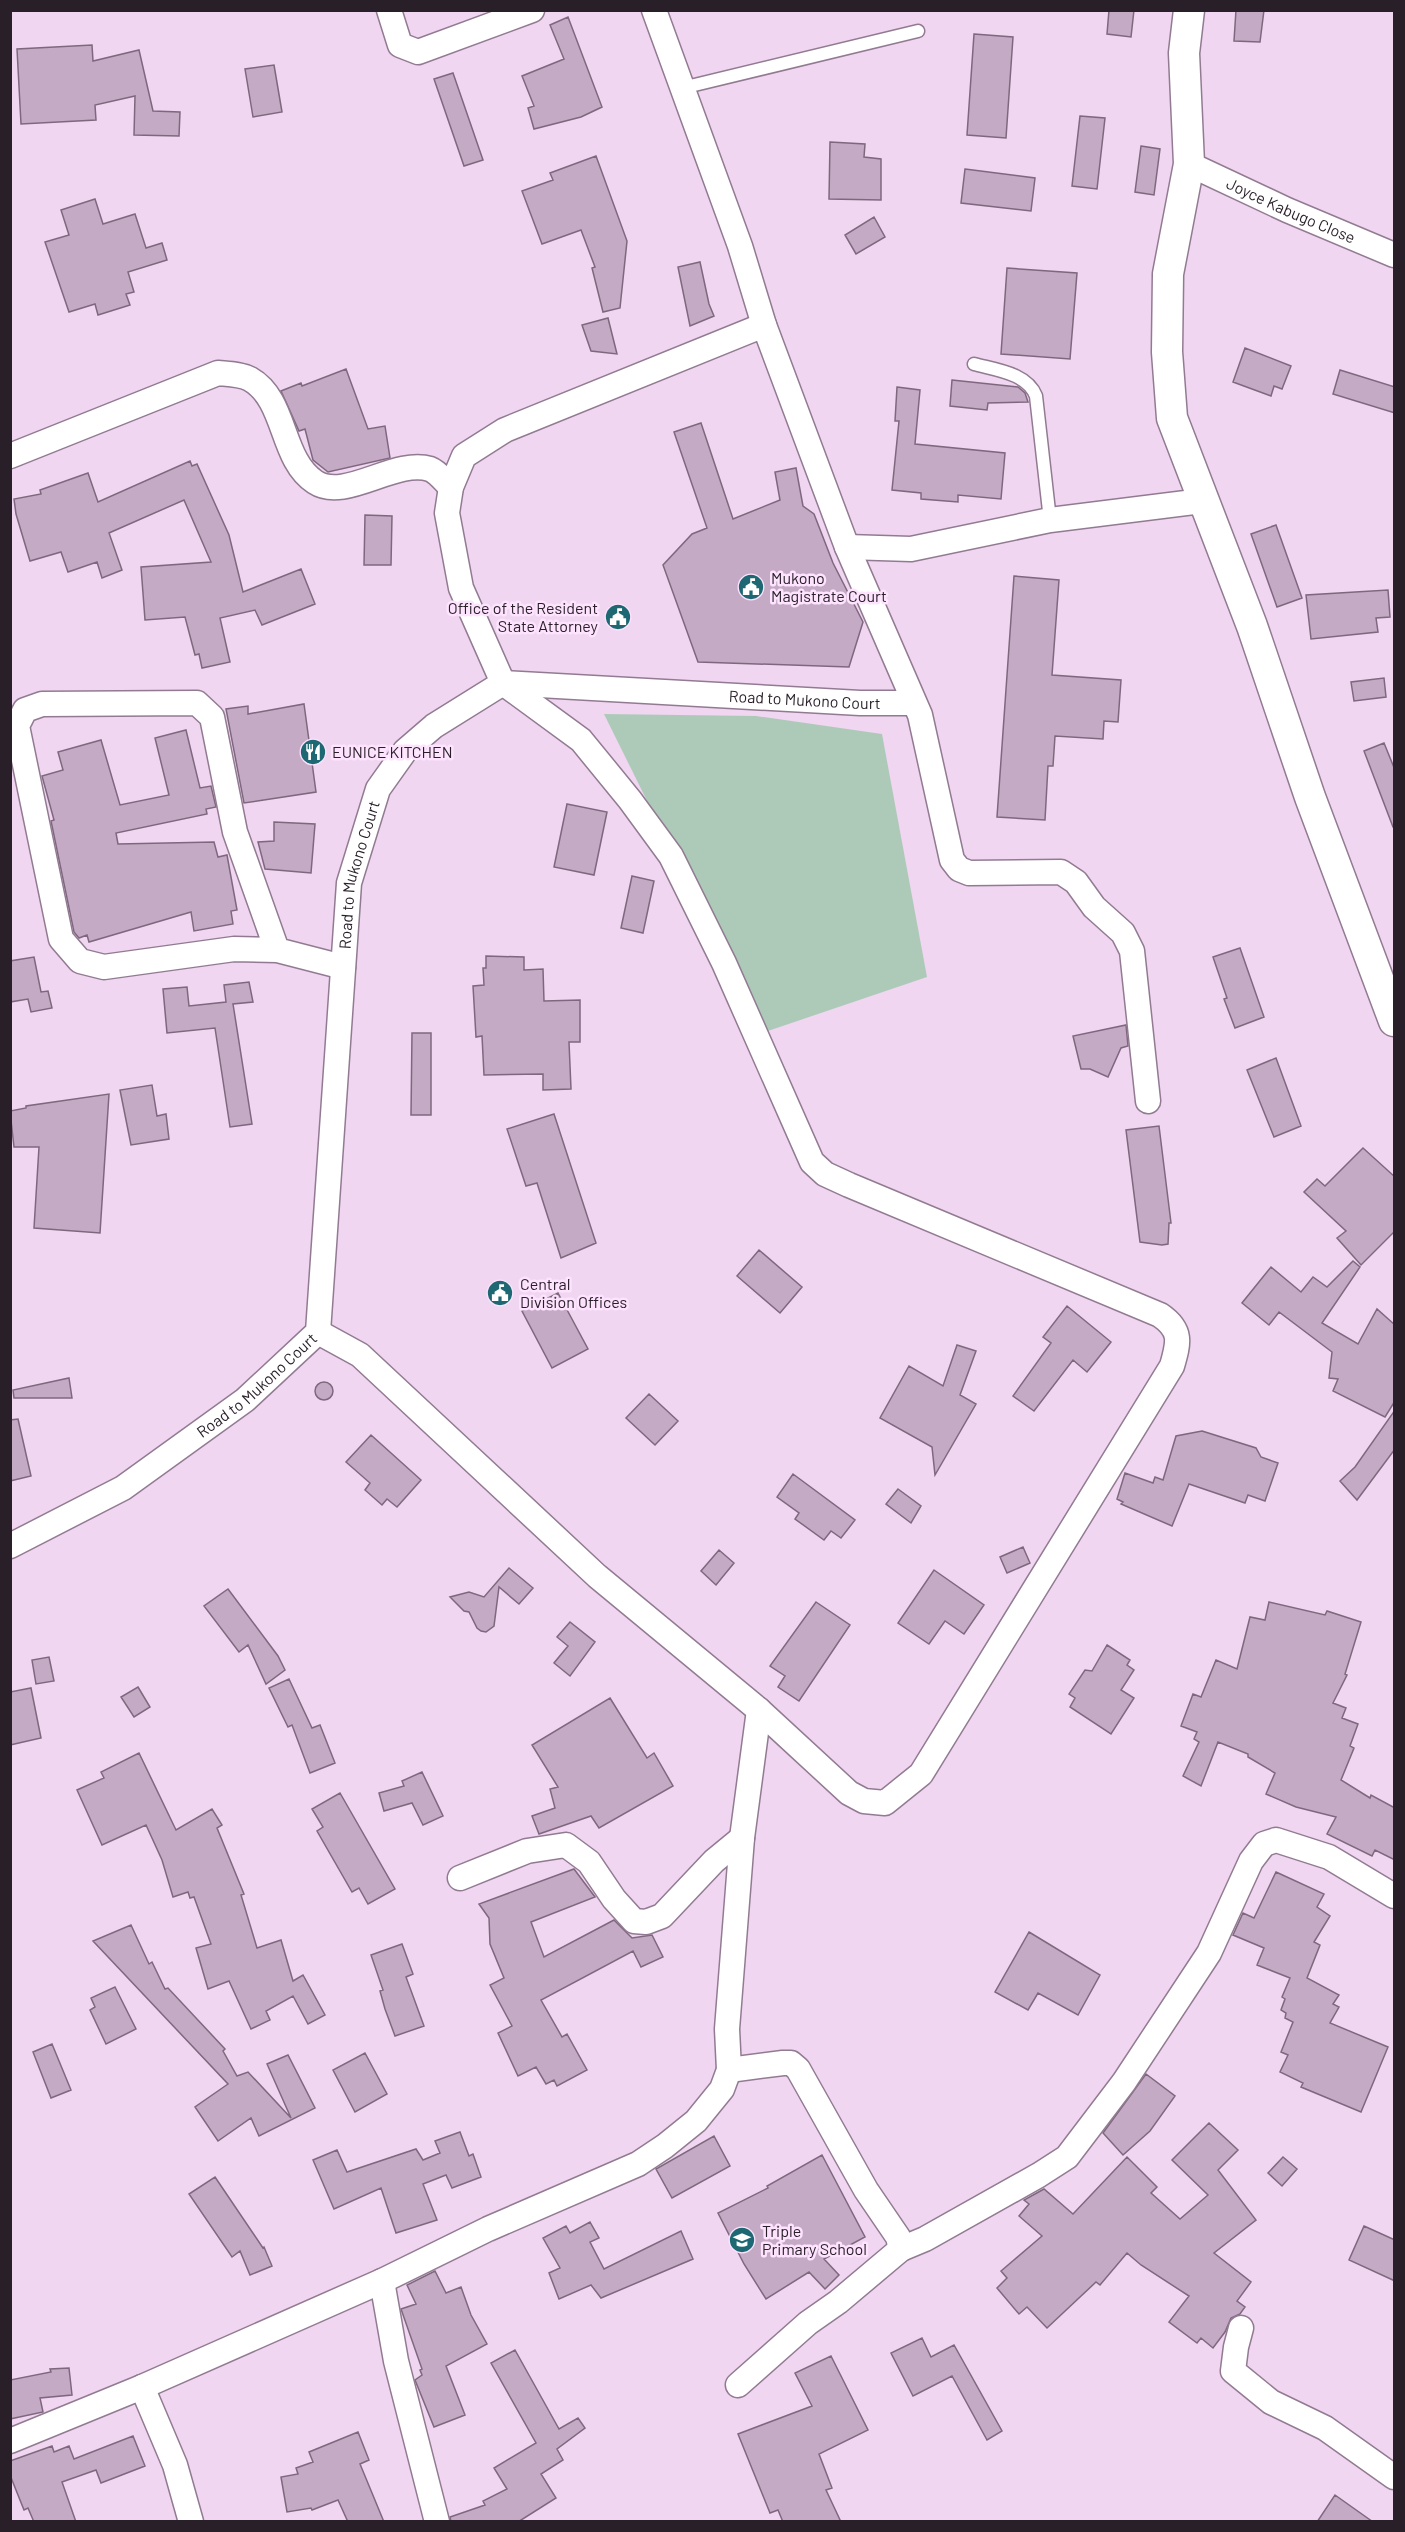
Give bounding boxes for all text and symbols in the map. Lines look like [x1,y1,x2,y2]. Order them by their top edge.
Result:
street label: Joyce Kabugo Close [1224,173,1358,247]
place label: Mukono Magistrate Court [771,568,887,605]
public building icon: Mukono Magistrate Court [736,572,766,602]
place label: Office of the Resident State Attorney [448,598,599,635]
public building icon: Office of the Resident State Attorney [603,602,633,632]
street label: Road to Mukono Court [728,686,881,712]
restaurant icon: EUNICE KITCHEN [298,737,328,767]
place label: EUNICE KITCHEN [332,742,453,761]
street label: Road to Mukono Court [334,798,383,950]
place label: Central Division Offices [520,1274,627,1311]
public building icon: Central Division Offices [485,1278,515,1308]
street label: Road to Mukono Court [193,1328,320,1441]
place label: Triple Primary School [762,2221,867,2258]
school or university icon: Triple Primary School [727,2225,757,2255]

